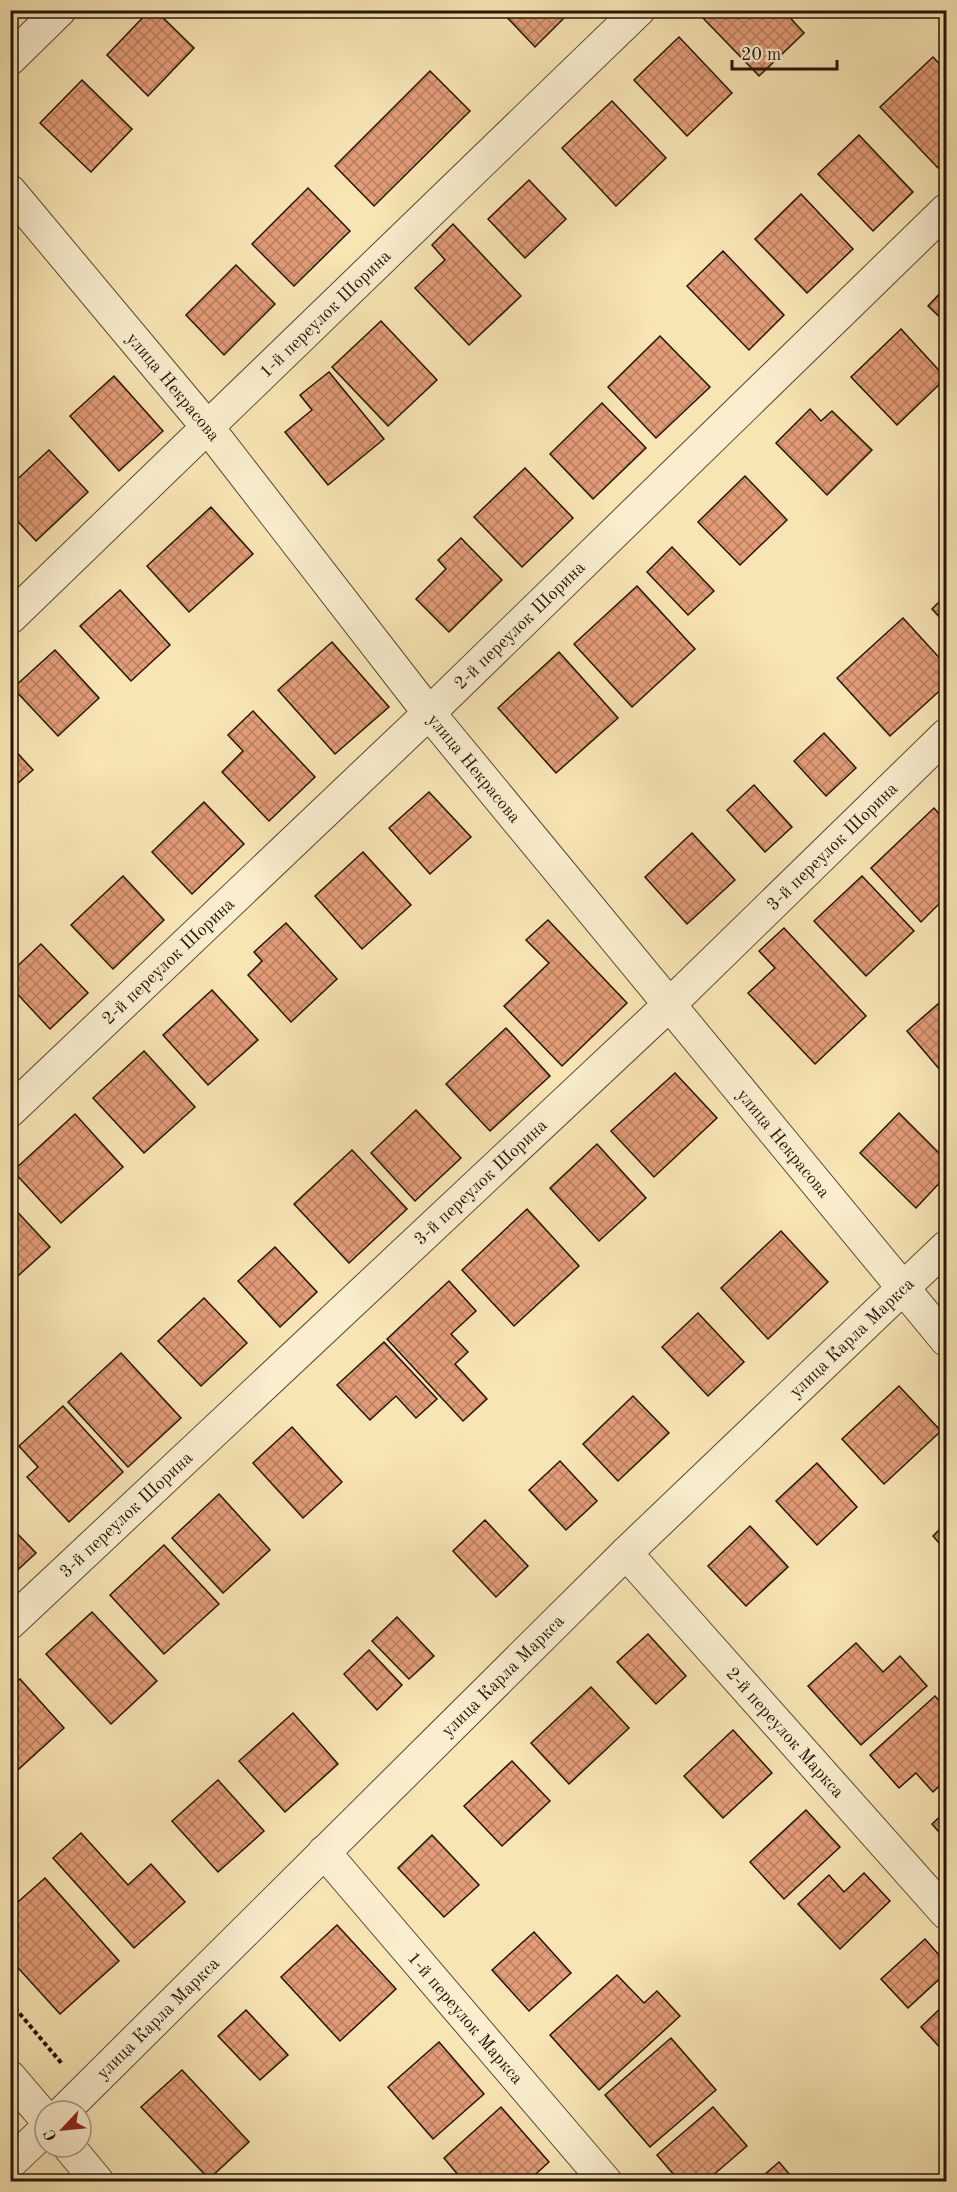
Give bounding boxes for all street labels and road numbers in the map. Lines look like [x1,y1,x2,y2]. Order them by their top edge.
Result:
street label: 1-й переулок Шорина [257,247,395,382]
street label: улица Некрасова [123,330,223,445]
street label: 2-й переулок Шорина [451,558,589,693]
street label: улица Некрасова [424,711,524,827]
street label: 3-й переулок Шорина [764,779,902,914]
street label: 2-й переулок Шорина [99,895,238,1028]
street label: улица Некрасова [733,1086,833,1202]
street label: 3-й переулок Шорина [411,1116,551,1249]
street label: улица Карла Маркса [786,1275,918,1401]
street label: 3-й переулок Шорина [57,1449,197,1581]
street label: улица Карла Маркса [438,1612,568,1741]
street label: 2-й переулок Маркса [722,1664,847,1802]
street label: 1-й переулок Маркса [404,1949,526,2088]
street label: улица Карла Маркса [94,1954,223,2083]

